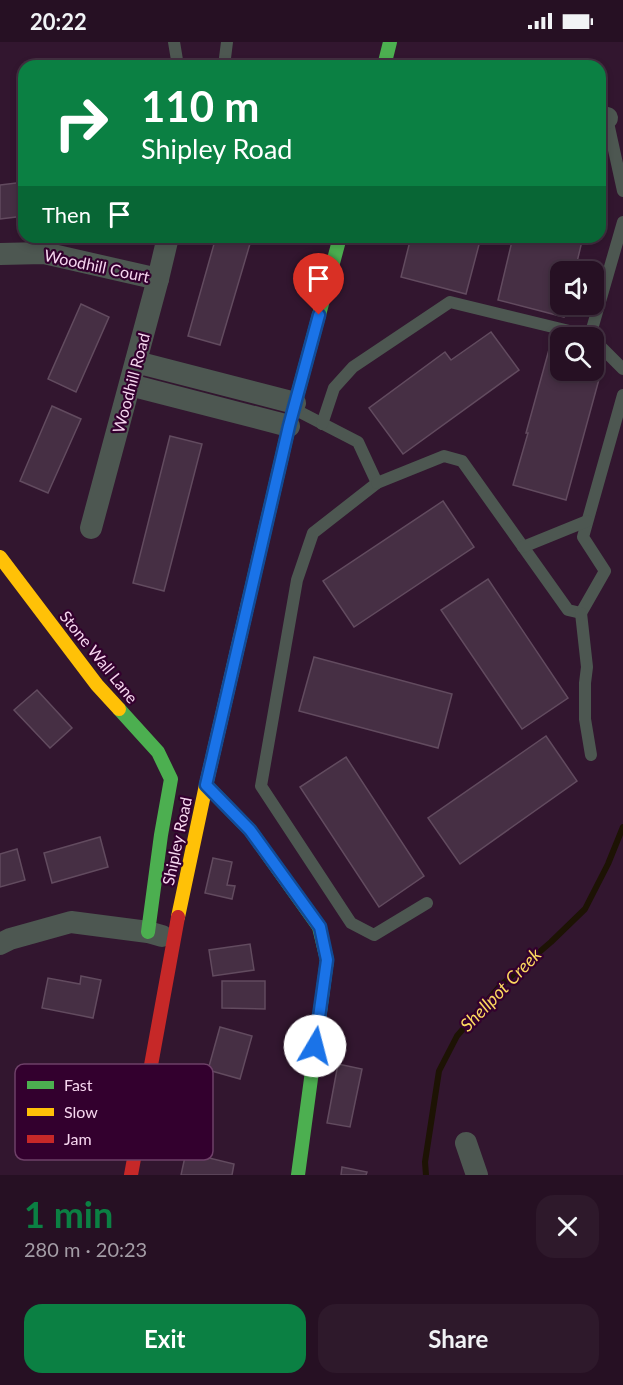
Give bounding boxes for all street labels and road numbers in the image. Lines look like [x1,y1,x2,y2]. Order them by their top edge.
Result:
street label: Woodhill Court [43,245,152,286]
street label: Woodhill Road [108,331,153,435]
street label: Stone Wall Lane [56,607,142,707]
street label: Shipley Road [158,795,195,887]

